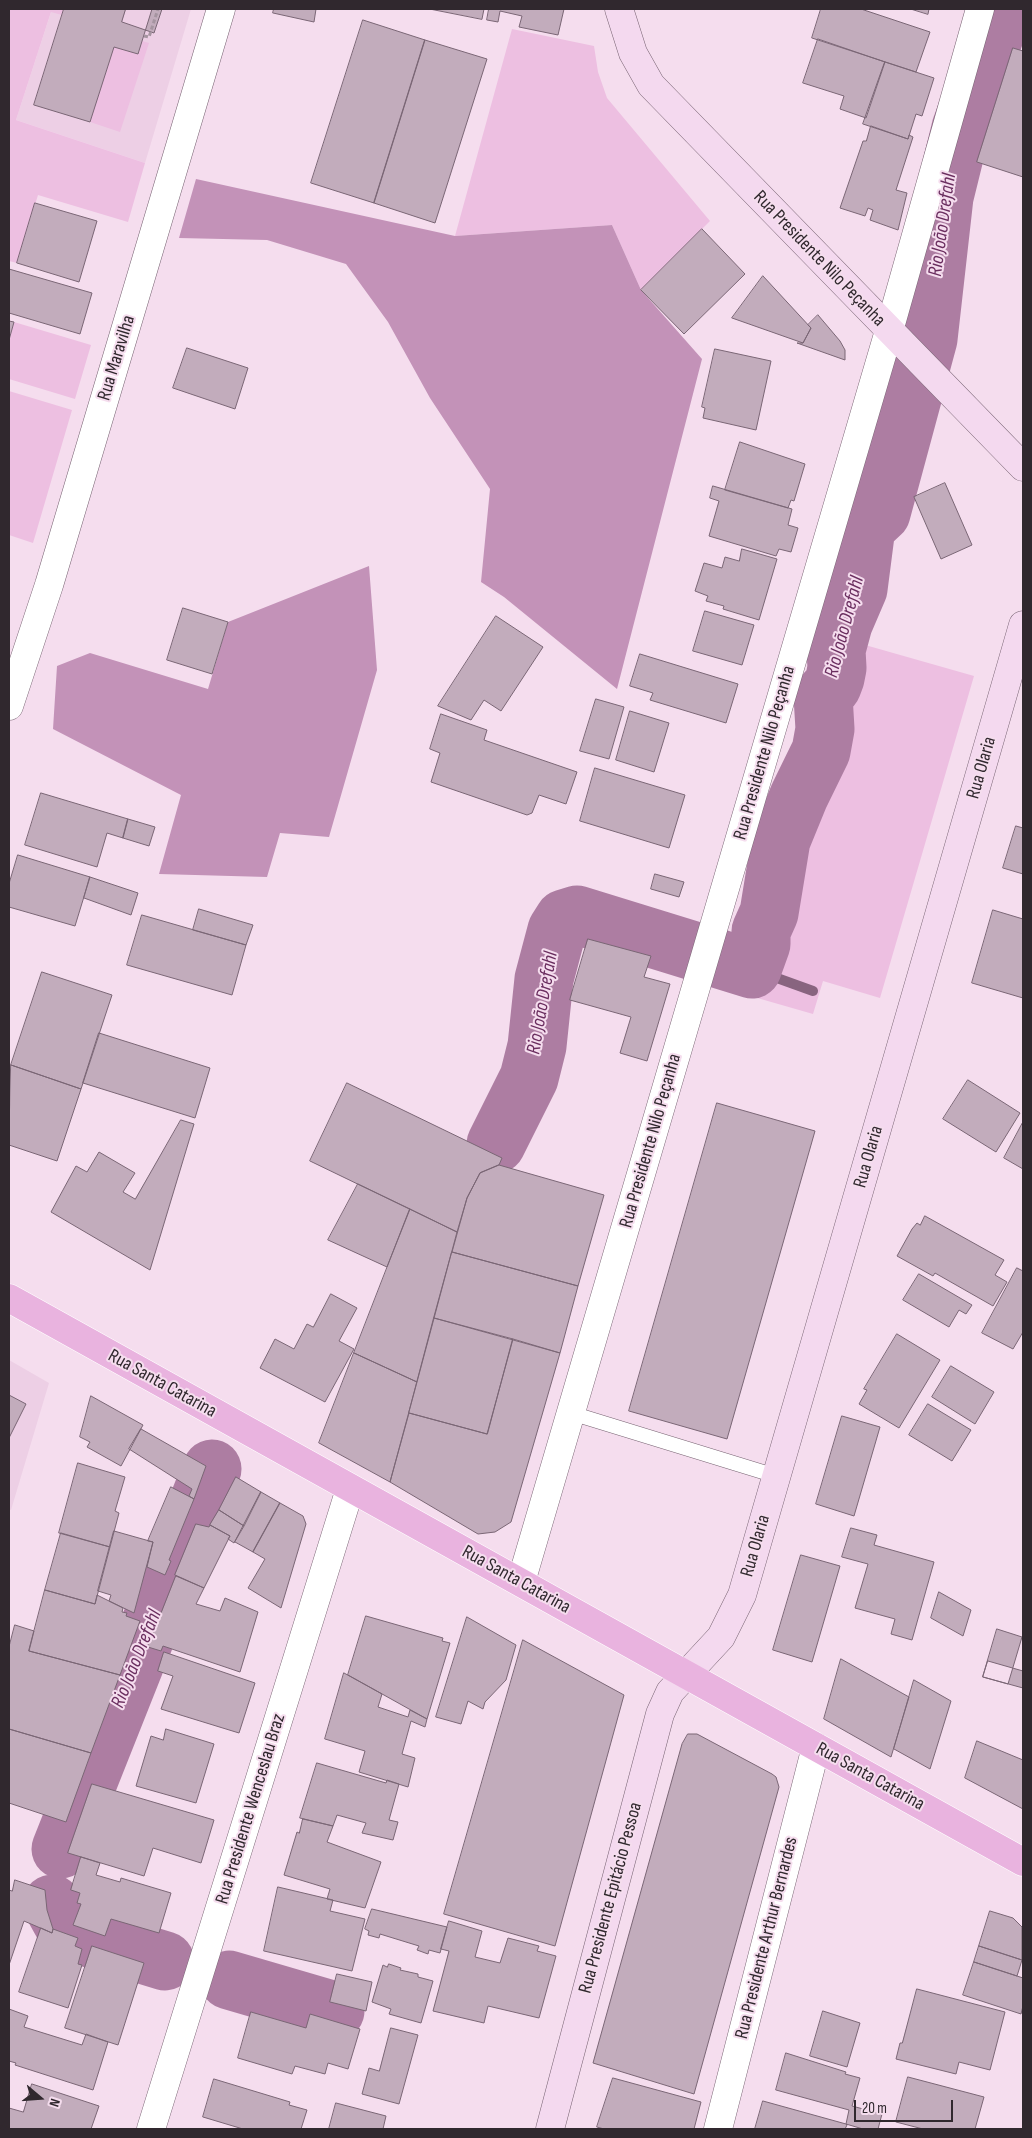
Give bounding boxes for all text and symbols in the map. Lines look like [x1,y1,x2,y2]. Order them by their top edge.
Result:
water label: Rio João Drefahl [924,172,962,278]
street label: Rua Presidente Nilo Peçanha [748,186,890,332]
street label: Rua Maravilha [93,313,141,403]
water label: Rio João Drefahl [820,574,870,680]
street label: Rua Presidente Nilo Peçanha [729,663,801,843]
street label: Rua Olaria [962,734,1002,802]
water label: Rio João Drefahl [522,950,564,1056]
street label: Rua Presidente Nilo Peçanha [615,1051,687,1231]
street label: Rua Olaria [849,1123,889,1191]
street label: Rua Santa Catarina [104,1345,220,1423]
street label: Rua Olaria [736,1512,776,1580]
street label: Rua Santa Catarina [458,1541,574,1619]
water label: Rio João Drefahl [106,1606,168,1712]
street label: Rua Presidente Wenceslau Braz [211,1711,291,1907]
street label: Rua Santa Catarina [812,1738,928,1816]
street label: Rua Presidente Epitácio Pessoa [575,1800,647,1996]
street label: Rua Presidente Arthur Bernardes [731,1835,803,2041]
north arrow [15,2073,65,2123]
scale bar [857,2090,956,2122]
text: N [46,2097,64,2109]
text: 20 m [862,2099,887,2118]

